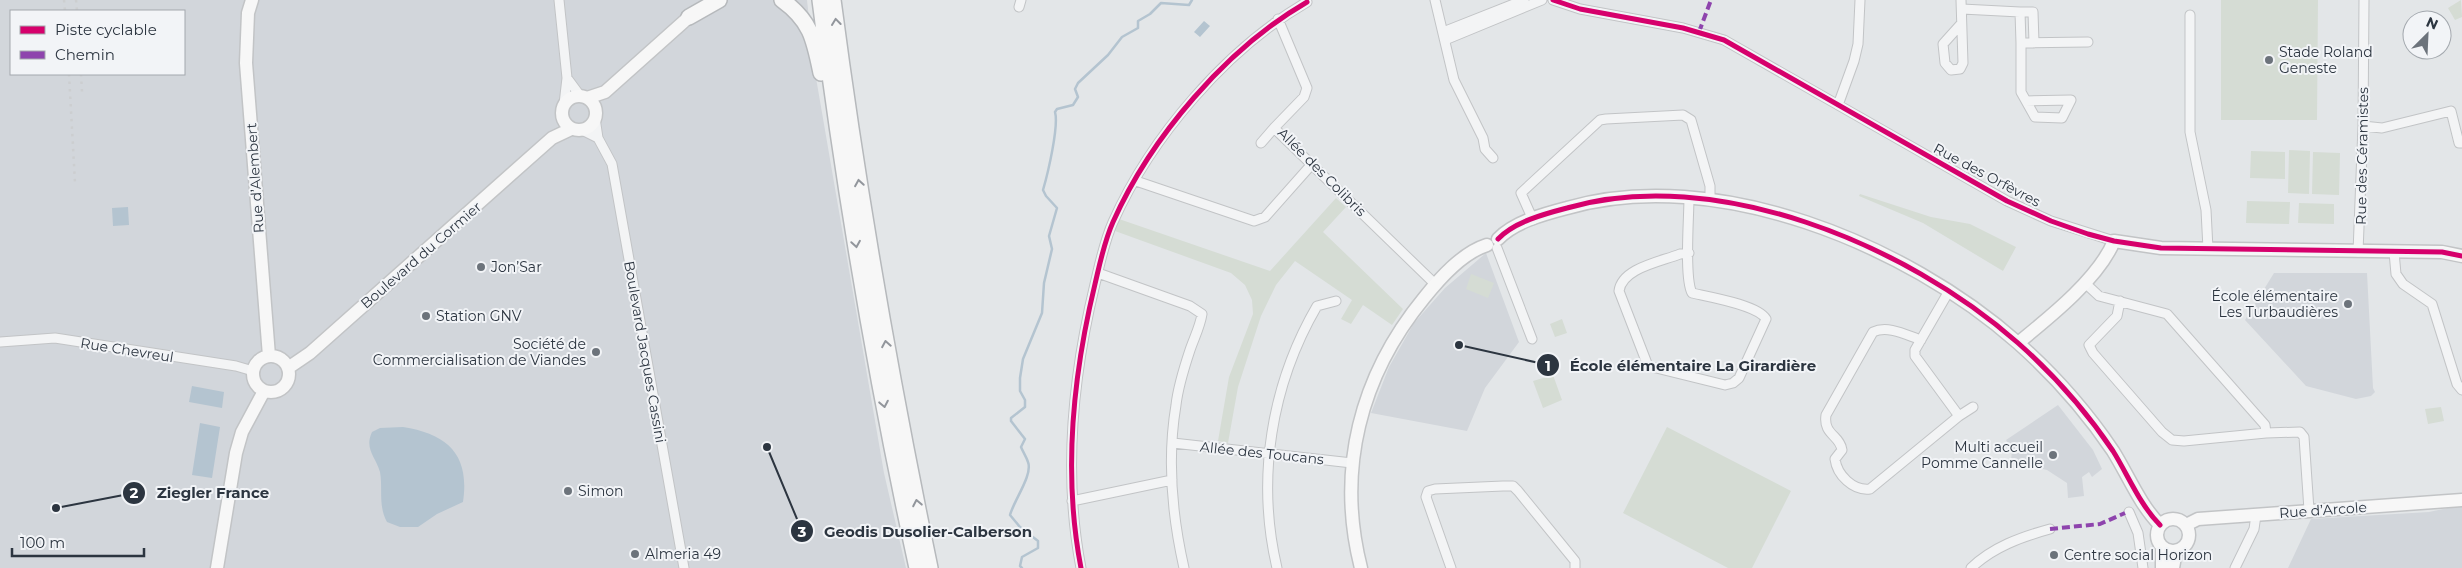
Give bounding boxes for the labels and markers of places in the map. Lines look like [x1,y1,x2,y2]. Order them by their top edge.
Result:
place label: Stade Roland Geneste [2279,43,2373,77]
marker: Stade Roland Geneste [2263,54,2275,66]
place label: Jon’Sar [490,258,542,276]
marker: Jon’Sar [475,261,487,273]
place label: École élémentaire Les Turbaudières [2212,287,2338,321]
marker: École élémentaire Les Turbaudières [2342,298,2354,310]
place label: Station GNV [436,307,522,325]
marker: Station GNV [420,310,432,322]
place label: Société de Commercialisation de Viandes [373,335,586,369]
marker: Société de Commercialisation de Viandes [590,346,602,358]
callout: École élémentaire La Girardière [1535,350,1827,380]
place label: Multi accueil Pomme Cannelle [1921,438,2043,472]
marker: Multi accueil Pomme Cannelle [2047,449,2059,461]
callout: Ziegler France [122,478,279,508]
place label: Simon [578,482,623,500]
marker: Simon [562,485,574,497]
callout: Geodis Dusolier-Calberson [789,516,1042,546]
place label: Almeria 49 [645,545,721,563]
place label: Centre social Horizon [2064,546,2212,564]
marker: Almeria 49 [629,548,641,560]
marker: Centre social Horizon [2048,549,2060,561]

